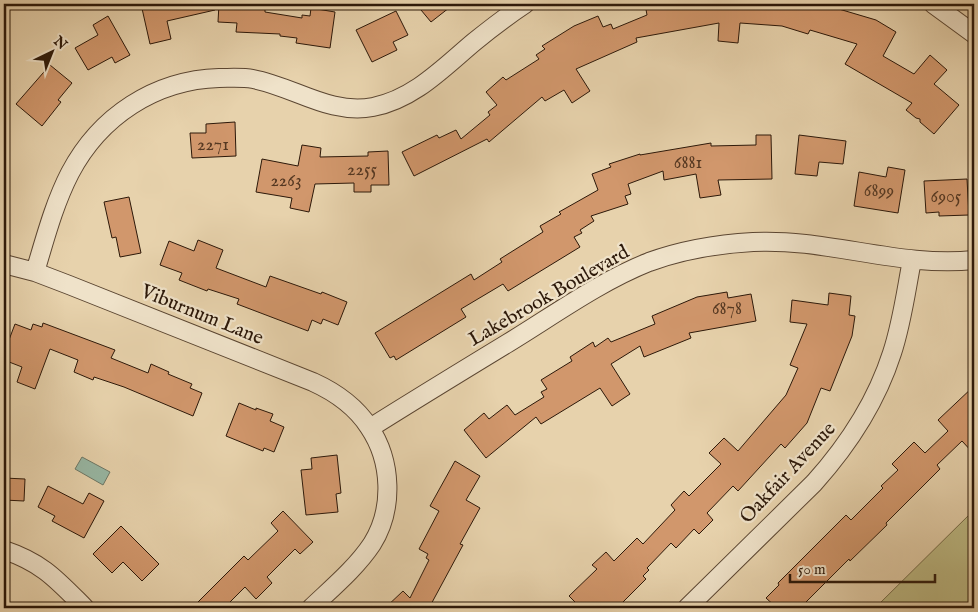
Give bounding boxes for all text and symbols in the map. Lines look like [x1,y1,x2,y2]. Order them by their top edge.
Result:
north arrow [28,28,78,78]
text: N [49,32,71,54]
house number: 2271 [197,134,229,157]
house number: 6881 [674,152,702,175]
house number: 2255 [347,159,377,182]
house number: 2263 [270,170,302,193]
house number: 6899 [864,180,894,203]
house number: 6905 [931,186,962,209]
street label: Lakebrook Boulevard [464,240,634,352]
street label: Viburnum Lane [136,279,267,351]
house number: 6878 [712,298,742,321]
street label: Oakfair Avenue [735,417,841,529]
scale bar [790,552,936,584]
text: 50 m [798,560,826,579]

